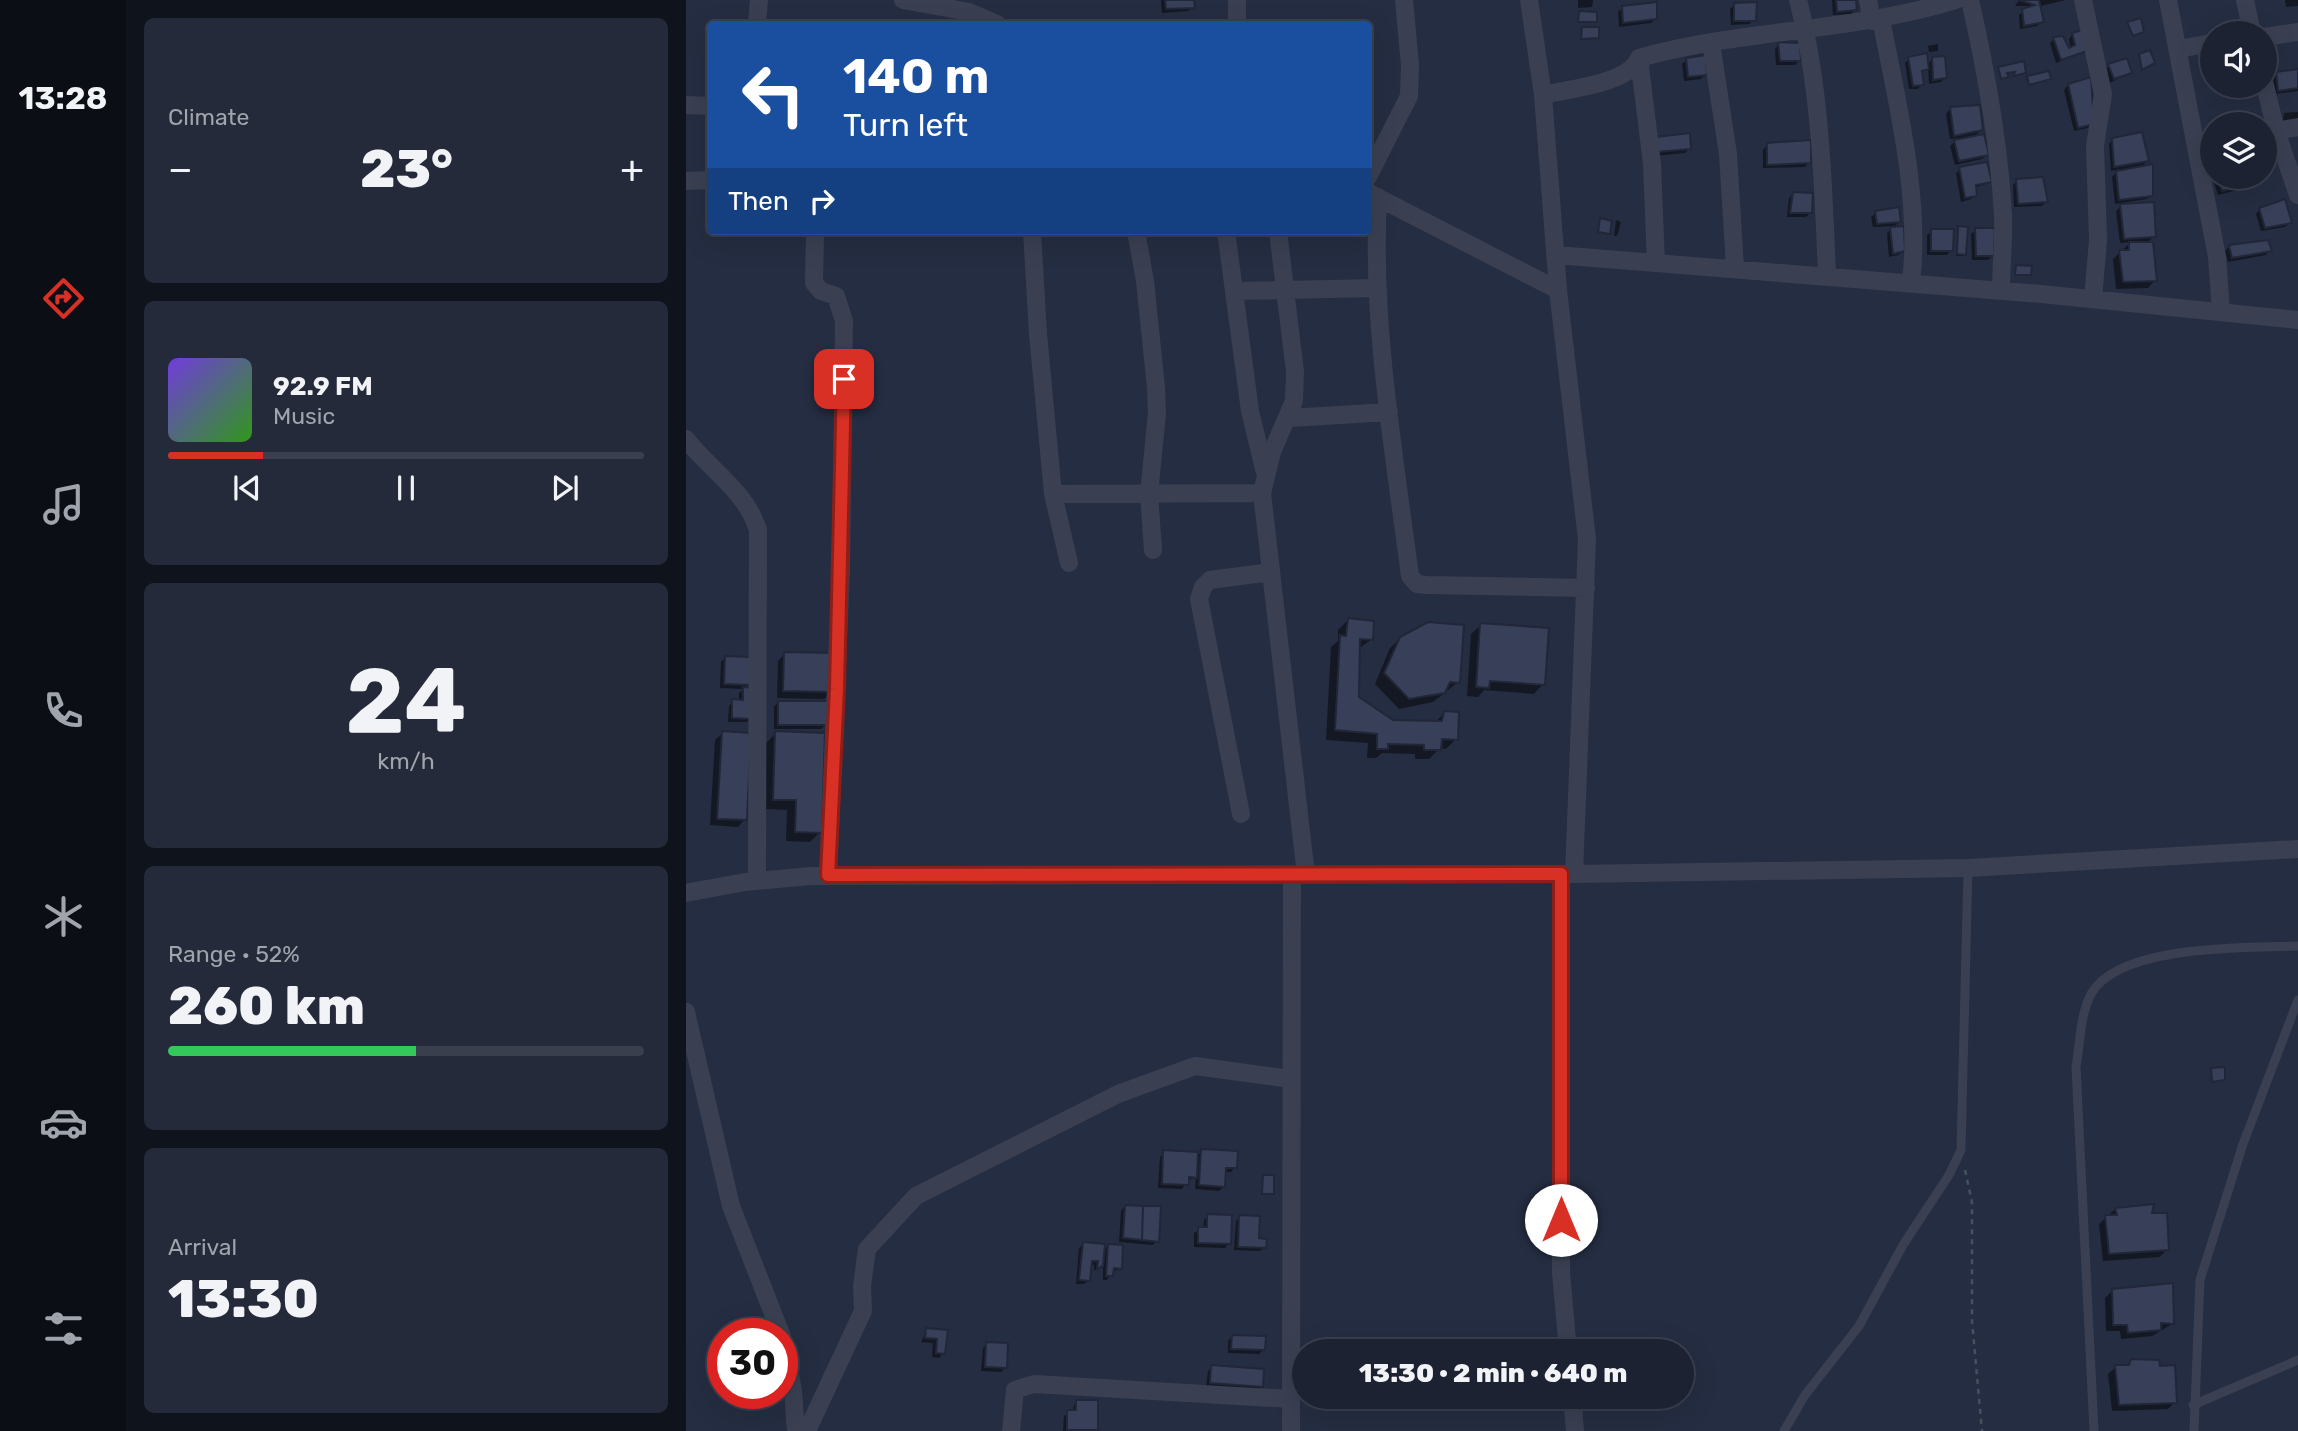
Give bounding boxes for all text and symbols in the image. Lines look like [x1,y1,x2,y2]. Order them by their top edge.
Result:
map controls [2200,21,2277,189]
button: sound [2200,21,2277,98]
text: 140 m [843,47,989,105]
icon: left [728,49,819,140]
text: 13:28 [19,79,107,117]
text: Climate [168,103,249,131]
text: Turn left [843,106,968,144]
button: layers [2200,112,2277,189]
text: 23° [360,138,453,200]
text: − [168,146,193,192]
text: + [620,146,644,192]
icon: right [803,182,841,220]
text: Then [728,186,789,217]
icon: directions [39,274,88,323]
pin [814,349,874,409]
icon: arrive [825,360,863,398]
text: 92.9 FM [273,371,373,402]
text: Music [273,402,335,430]
icon: previous [228,469,266,507]
icon: pause [387,469,425,507]
icon: next [546,469,584,507]
icon: music [39,480,88,529]
text: 24 [346,647,466,755]
icon: phone [39,686,88,735]
text: km/h [377,747,435,775]
icon: climate [39,892,88,941]
text: Range · 52% [168,940,300,968]
text: 260 km [168,975,365,1037]
icon: car [39,1098,88,1147]
position arrow [1524,1183,1598,1257]
text: Arrival [168,1233,237,1261]
text: 13:30 [168,1268,319,1330]
icon: filters [39,1304,88,1353]
speed limit sign: 30 [707,1318,798,1409]
text: 13:30 · 2 min · 640 m [1359,1358,1627,1389]

